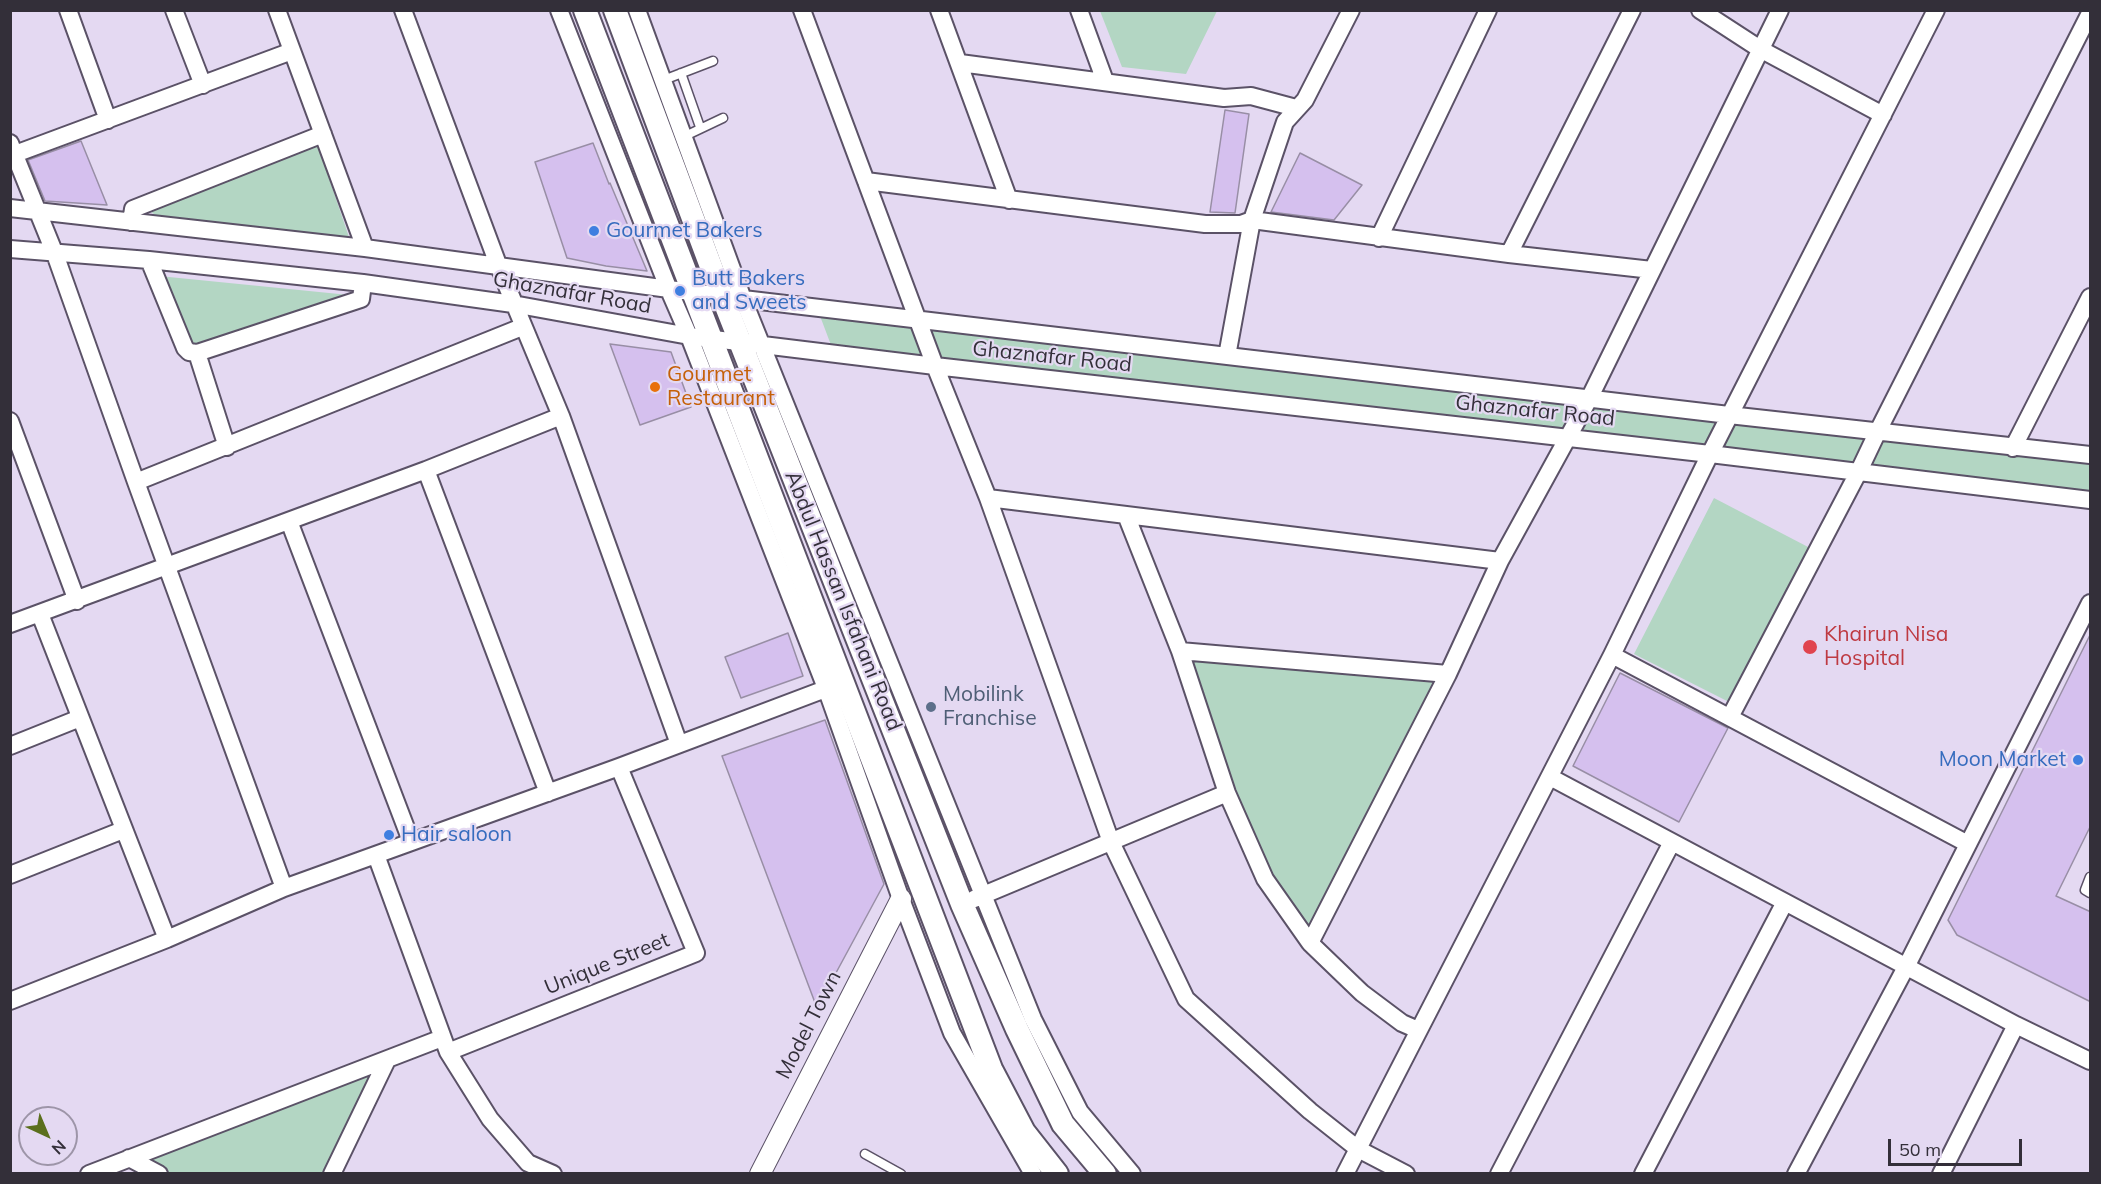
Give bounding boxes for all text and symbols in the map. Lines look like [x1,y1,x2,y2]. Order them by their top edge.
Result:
place label: Gourmet Bakers [606,218,763,244]
marker: Gourmet Bakers [587,224,601,238]
place label: Butt Bakers and Sweets [692,266,807,316]
street label: Ghaznafar Road [491,267,653,319]
marker: Butt Bakers and Sweets [673,284,687,298]
street label: Ghaznafar Road [971,336,1133,378]
place label: Gourmet Restaurant [667,362,775,412]
marker: Gourmet Restaurant [648,380,662,394]
street label: Ghaznafar Road [1454,390,1616,432]
street label: Abdul Hassan Isfahani Road [779,468,907,734]
place label: Khairun Nisa Hospital [1824,622,1948,672]
marker: Khairun Nisa Hospital [1801,638,1819,656]
place label: Mobilink Franchise [943,682,1037,732]
marker: Mobilink Franchise [924,700,938,714]
place label: Moon Market [1939,747,2066,773]
marker: Moon Market [2071,753,2085,767]
place label: Hair saloon [401,822,512,848]
marker: Hair saloon [382,828,396,842]
street label: Unique Street [541,928,673,1000]
street label: Model Town [771,967,847,1083]
north arrow [18,1106,78,1166]
scale bar [1891,1127,2024,1165]
text: N [48,1136,70,1159]
text: 50 m [1899,1138,1941,1161]

